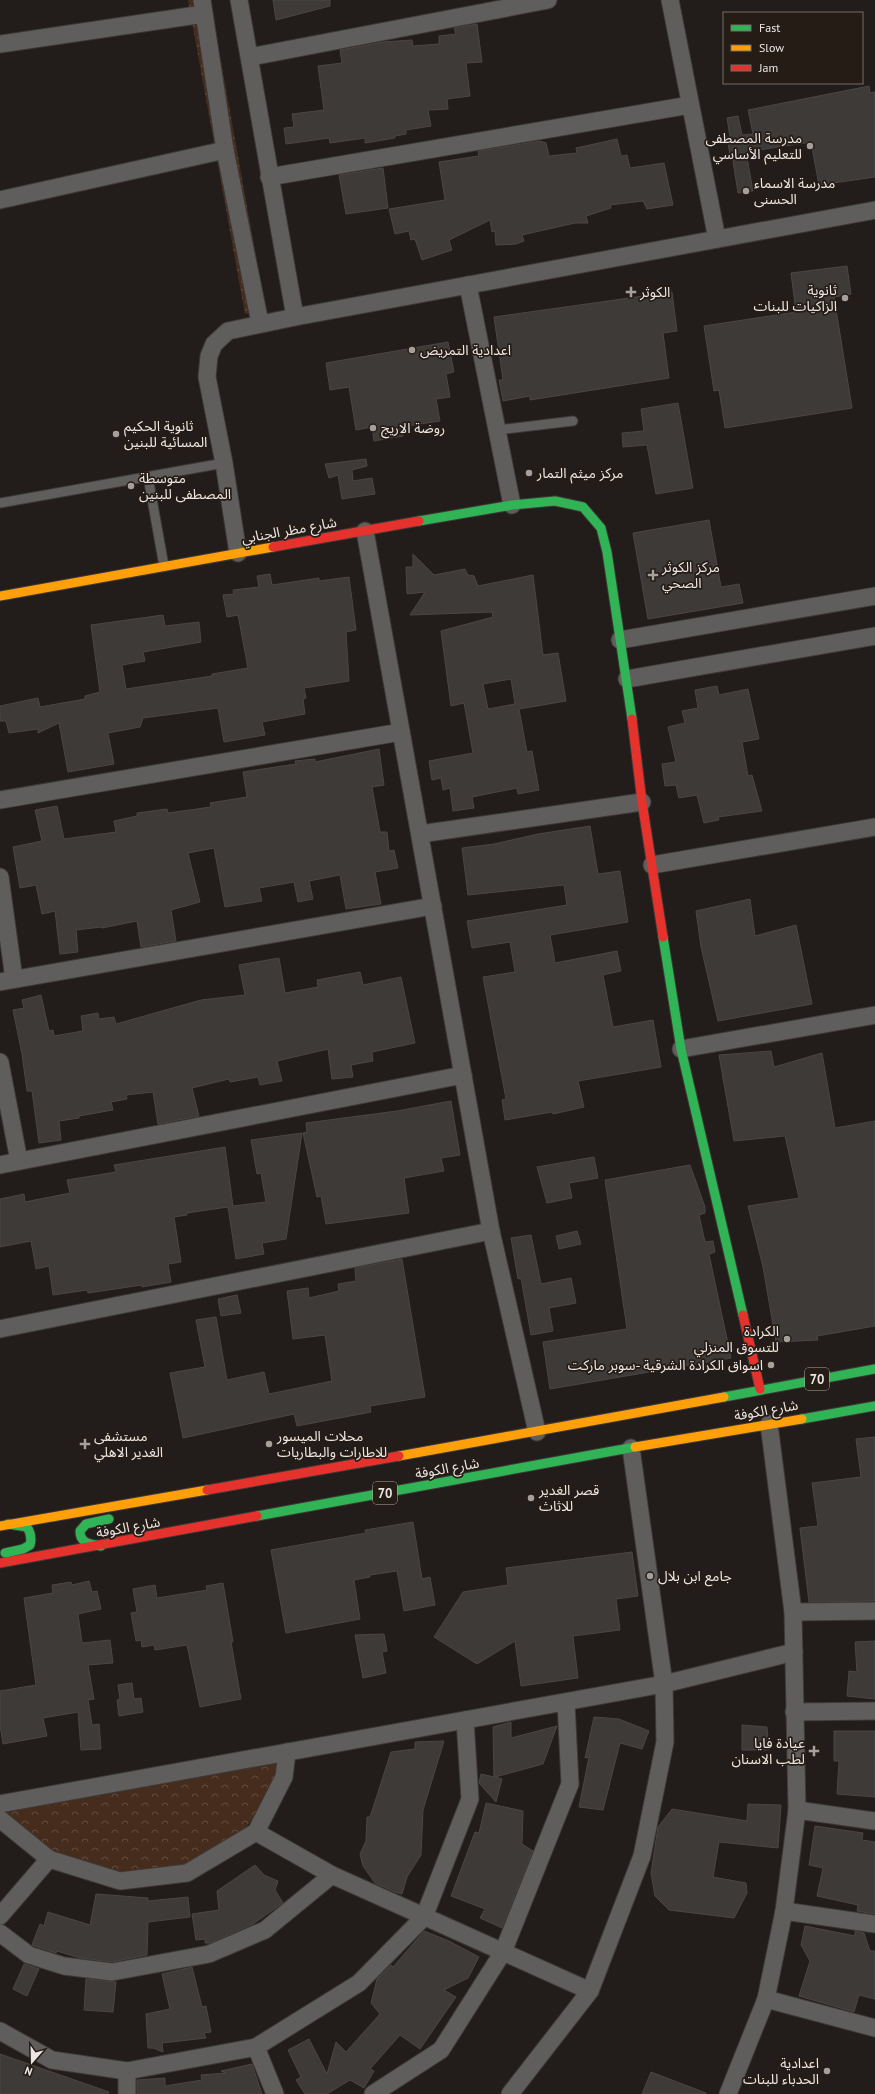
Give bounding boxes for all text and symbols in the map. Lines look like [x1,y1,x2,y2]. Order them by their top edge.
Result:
legend [723,12,863,84]
text: Fast [759,20,780,35]
text: Slow [759,40,784,55]
text: Jam [758,60,778,75]
place label: مدرسة المصطفى للتعليم الأساسي [705,129,802,165]
marker: مدرسة المصطفى للتعليم الأساسي [805,141,815,151]
place label: مدرسة الاسماء الحسنى [754,174,835,208]
marker: مدرسة الاسماء الحسنى [741,186,751,196]
place label: ثانوية الزاكيات للبنات [753,281,837,315]
place label: الكوثر [639,283,670,301]
marker: الكوثر [625,286,637,298]
marker: ثانوية الزاكيات للبنات [840,293,850,303]
place label: اعدادية التمريض [420,341,511,359]
marker: اعدادية التمريض [407,345,417,355]
place label: ثانوية الحكيم المسائية للبنين [124,417,207,451]
place label: روضة الاريج [381,419,445,439]
marker: روضة الاريج [368,423,378,433]
marker: ثانوية الحكيم المسائية للبنين [111,429,121,439]
place label: مركز ميثم التمار [536,464,623,484]
marker: مركز ميثم التمار [524,468,534,478]
place label: متوسطة المصطفى للبنين [139,469,231,503]
marker: متوسطة المصطفى للبنين [126,481,136,491]
street label: شارع مظر الجنابي [240,513,338,549]
place label: مركز الكوثر الصحي [661,558,720,594]
marker: مركز الكوثر الصحي [647,569,659,581]
place label: الكرادة للتسوق المنزلي [694,1322,779,1358]
marker: الكرادة للتسوق المنزلي [782,1334,792,1344]
place label: اسواق الكرادة الشرقية -سوبر ماركت [568,1356,763,1374]
marker: اسواق الكرادة الشرقية -سوبر ماركت [766,1360,776,1370]
road number: 70 [805,1368,829,1390]
street label: شارع الكوفة [733,1396,800,1426]
place label: مستشفى الغدير الاهلي [94,1427,163,1463]
place label: محلات الميسور للاطارات والبطاريات [276,1427,387,1461]
marker: مستشفى الغدير الاهلي [79,1438,91,1450]
marker: محلات الميسور للاطارات والبطاريات [264,1439,274,1449]
street label: شارع الكوفة [414,1454,481,1484]
place label: قصر الغدير للاثاث [538,1481,599,1515]
road number: 70 [373,1482,397,1504]
marker: قصر الغدير للاثاث [526,1493,536,1503]
street label: شارع الكوفة [95,1513,162,1543]
place label: جامع ابن بلال [658,1567,732,1587]
marker: جامع ابن بلال [645,1571,655,1581]
place label: عيادة فايا لطب الاسنان [731,1734,805,1768]
marker: عيادة فايا لطب الاسنان [808,1745,820,1757]
north arrow [12,2042,52,2082]
place label: اعدادية الحدباء للبنات [743,2054,819,2088]
text: N [23,2064,34,2079]
marker: اعدادية الحدباء للبنات [822,2066,832,2076]

